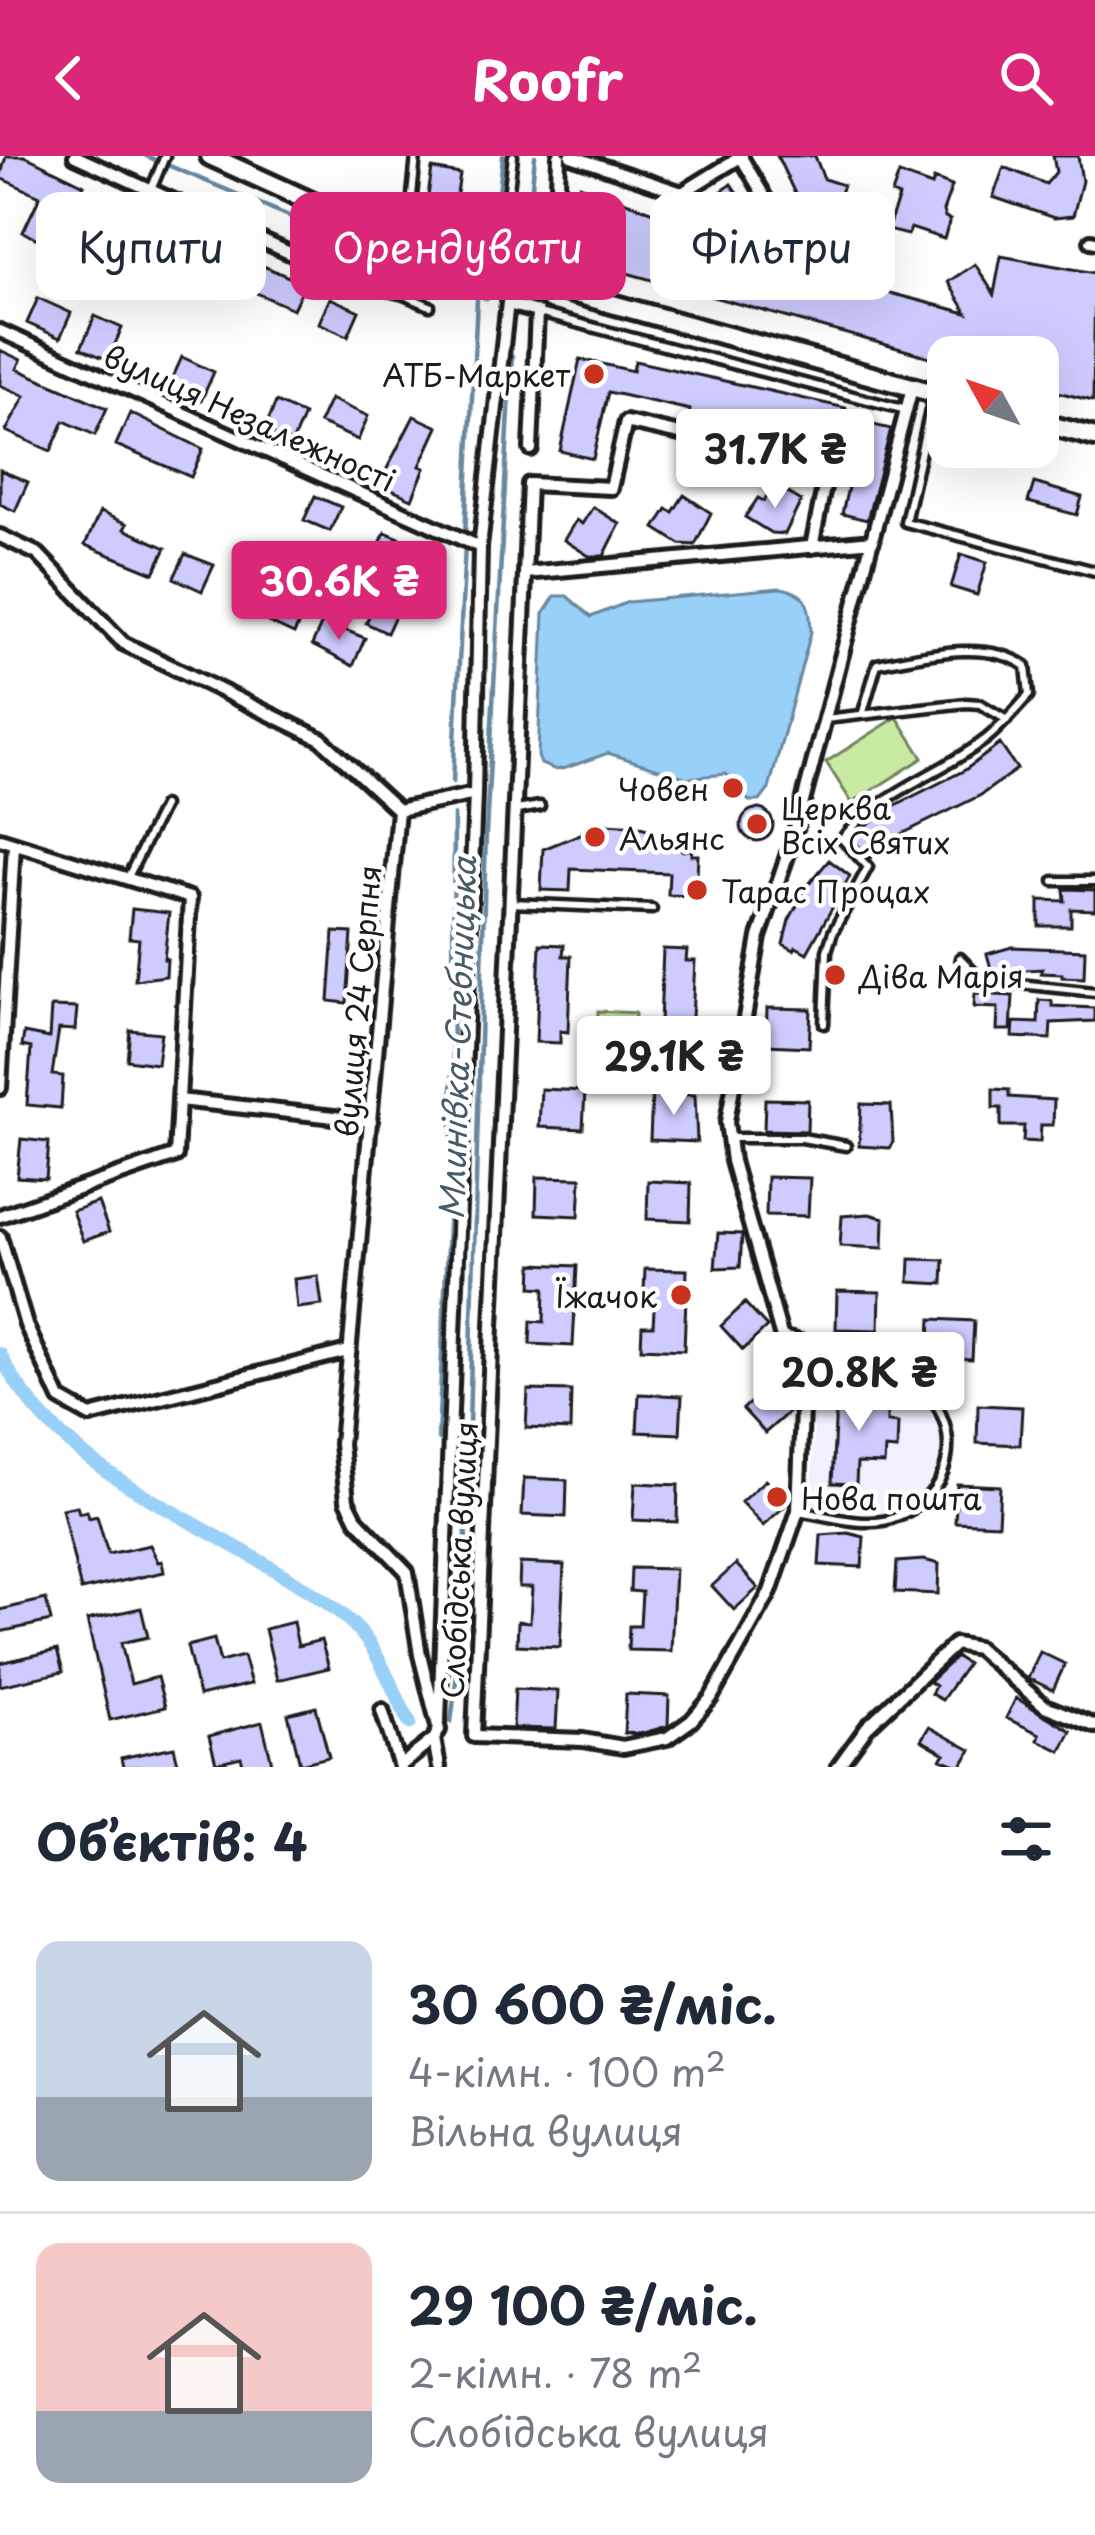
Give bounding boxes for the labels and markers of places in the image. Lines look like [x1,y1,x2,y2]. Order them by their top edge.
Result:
place label: АТБ-Маркет [383,352,570,397]
marker: АТБ-Маркет [581,361,607,387]
pin: 31.7K ₴ [664,409,886,511]
pin: 30.6K ₴ [228,541,450,643]
place label: Човен [618,766,709,811]
marker: Човен [720,775,746,801]
place label: Церква Всіх Святих [781,785,950,864]
marker: Церква Всіх Святих [744,811,770,837]
place label: Альянс [619,815,725,860]
marker: Альянс [582,824,608,850]
place label: Тарас Процах [721,868,930,913]
marker: Тарас Процах [684,877,710,903]
place label: Діва Марія [858,953,1024,998]
marker: Діва Марія [822,962,848,988]
pin: 29.1K ₴ [563,1016,785,1118]
place label: Їжачок [556,1273,657,1318]
marker: Їжачок [668,1282,694,1308]
pin: 20.8K ₴ [748,1332,970,1434]
place label: Нова пошта [801,1475,982,1520]
marker: Нова пошта [764,1484,790,1510]

